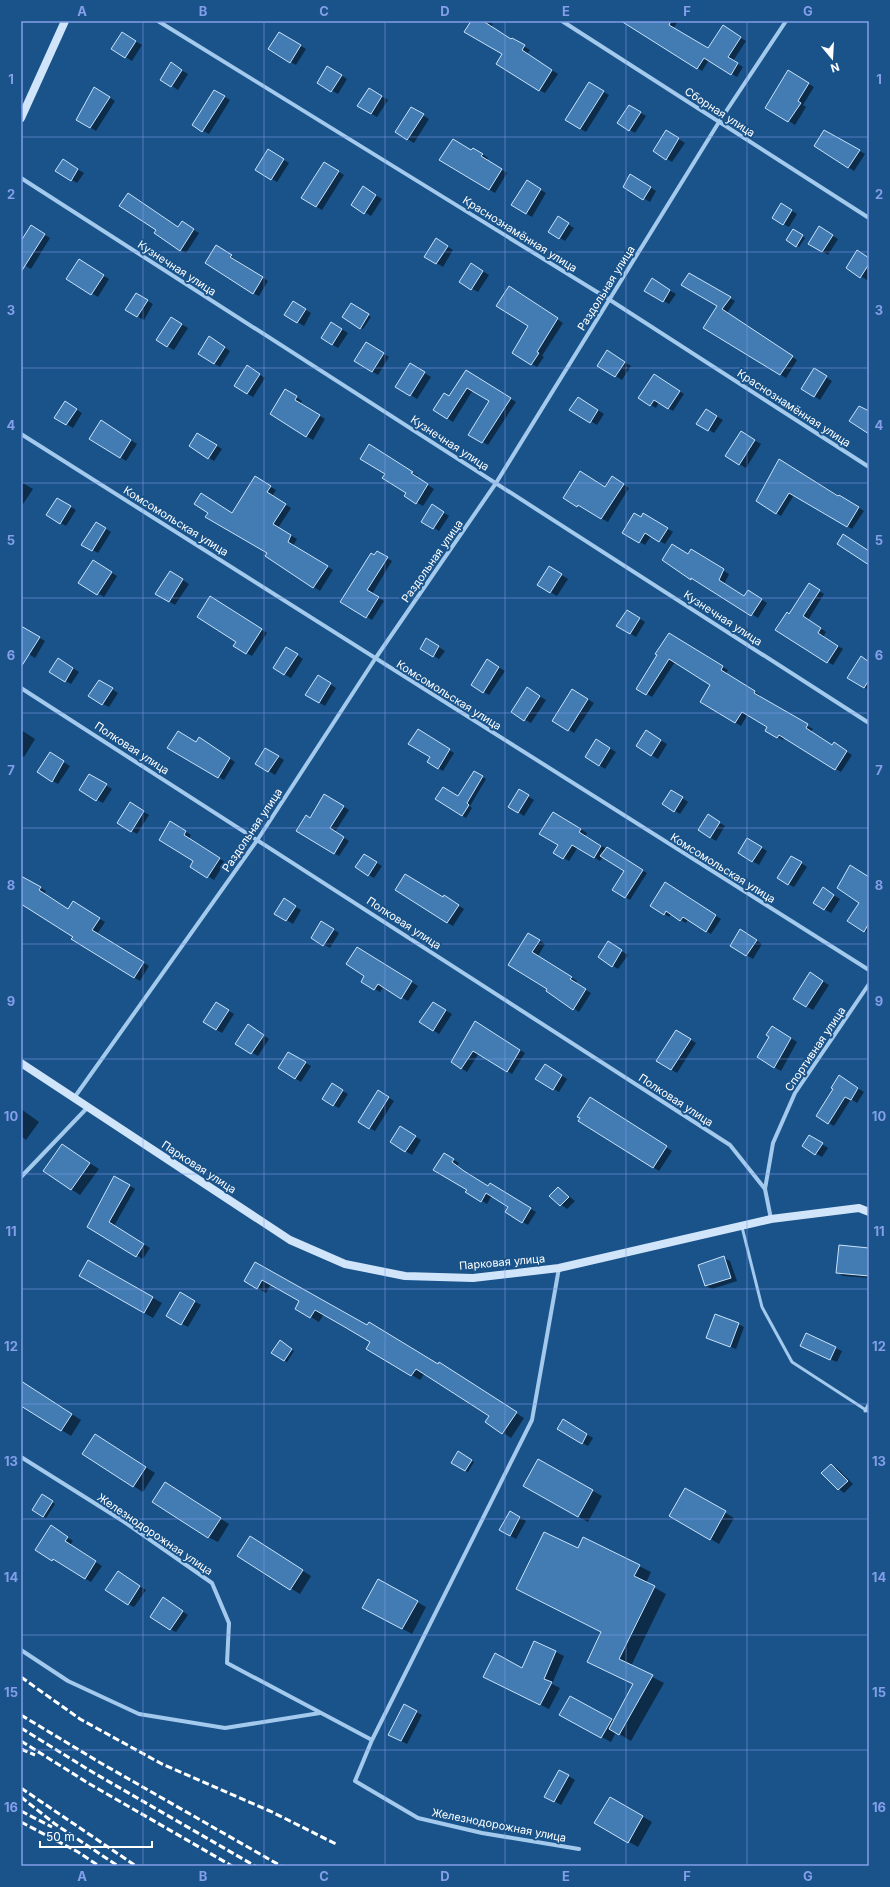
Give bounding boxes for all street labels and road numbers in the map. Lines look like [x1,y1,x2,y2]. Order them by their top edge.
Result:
street label: Сборная улица [682,84,758,140]
street label: Краснознамённая улица [460,193,580,275]
street label: Кузнечная улица [135,237,219,299]
street label: Раздольная улица [574,243,638,333]
street label: Краснознамённая улица [735,366,853,450]
street label: Кузнечная улица [408,412,492,474]
street label: Комсомольская улица [121,483,231,559]
street label: Раздольная улица [398,517,466,605]
street label: Кузнечная улица [681,587,765,649]
street label: Комсомольская улица [394,657,504,733]
street label: Полковая улица [92,719,172,777]
street label: Раздольная улица [219,786,285,874]
street label: Комсомольская улица [668,830,778,906]
street label: Полковая улица [364,894,444,952]
street label: Спортивная улица [782,1004,848,1094]
street label: Полковая улица [636,1071,716,1129]
street label: Парковая улица [159,1138,239,1196]
street label: Парковая улица [458,1251,546,1273]
street label: Железнодорожная улица [94,1490,216,1578]
street label: Железнодорожная улица [431,1805,567,1845]

